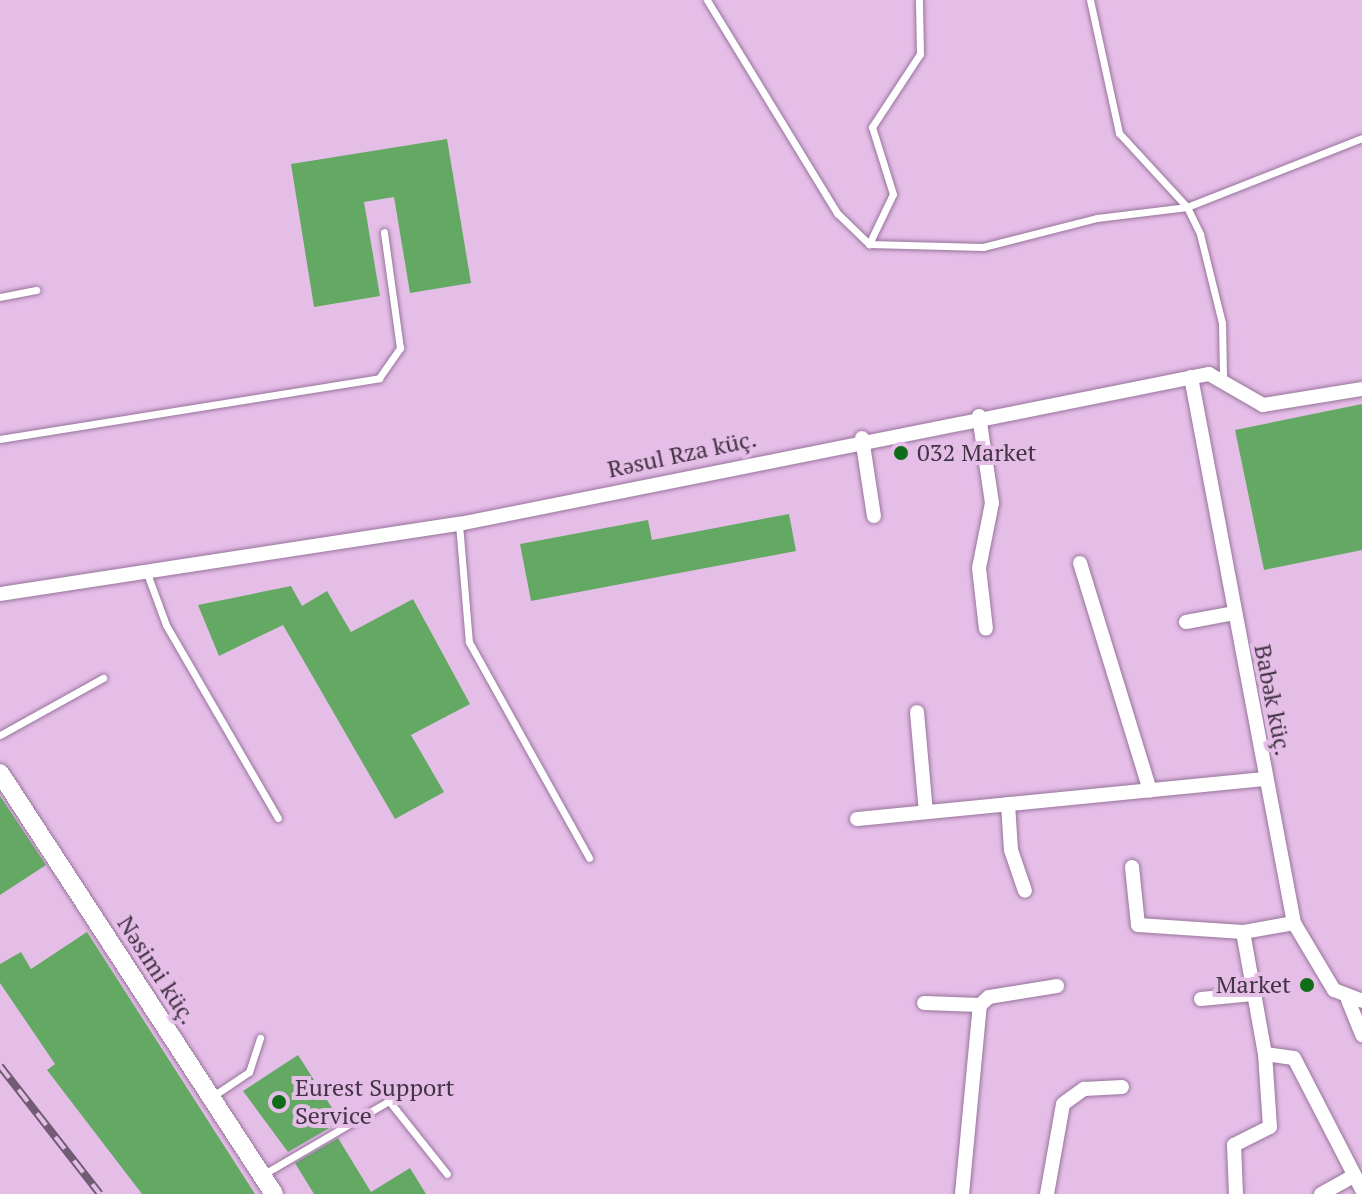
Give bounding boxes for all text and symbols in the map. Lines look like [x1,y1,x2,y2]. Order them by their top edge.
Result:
street label: Rəsul Rza küç. [605,424,759,484]
place label: 032 Market [917,439,1036,467]
marker: 032 Market [892,444,910,462]
street label: Babək küç. [1248,642,1298,758]
street label: Nəsimi küç. [111,910,203,1030]
place label: Market [1216,971,1291,999]
marker: Market [1298,976,1316,994]
place label: Eurest Support Service [295,1074,454,1130]
marker: Eurest Support Service [270,1093,288,1111]

